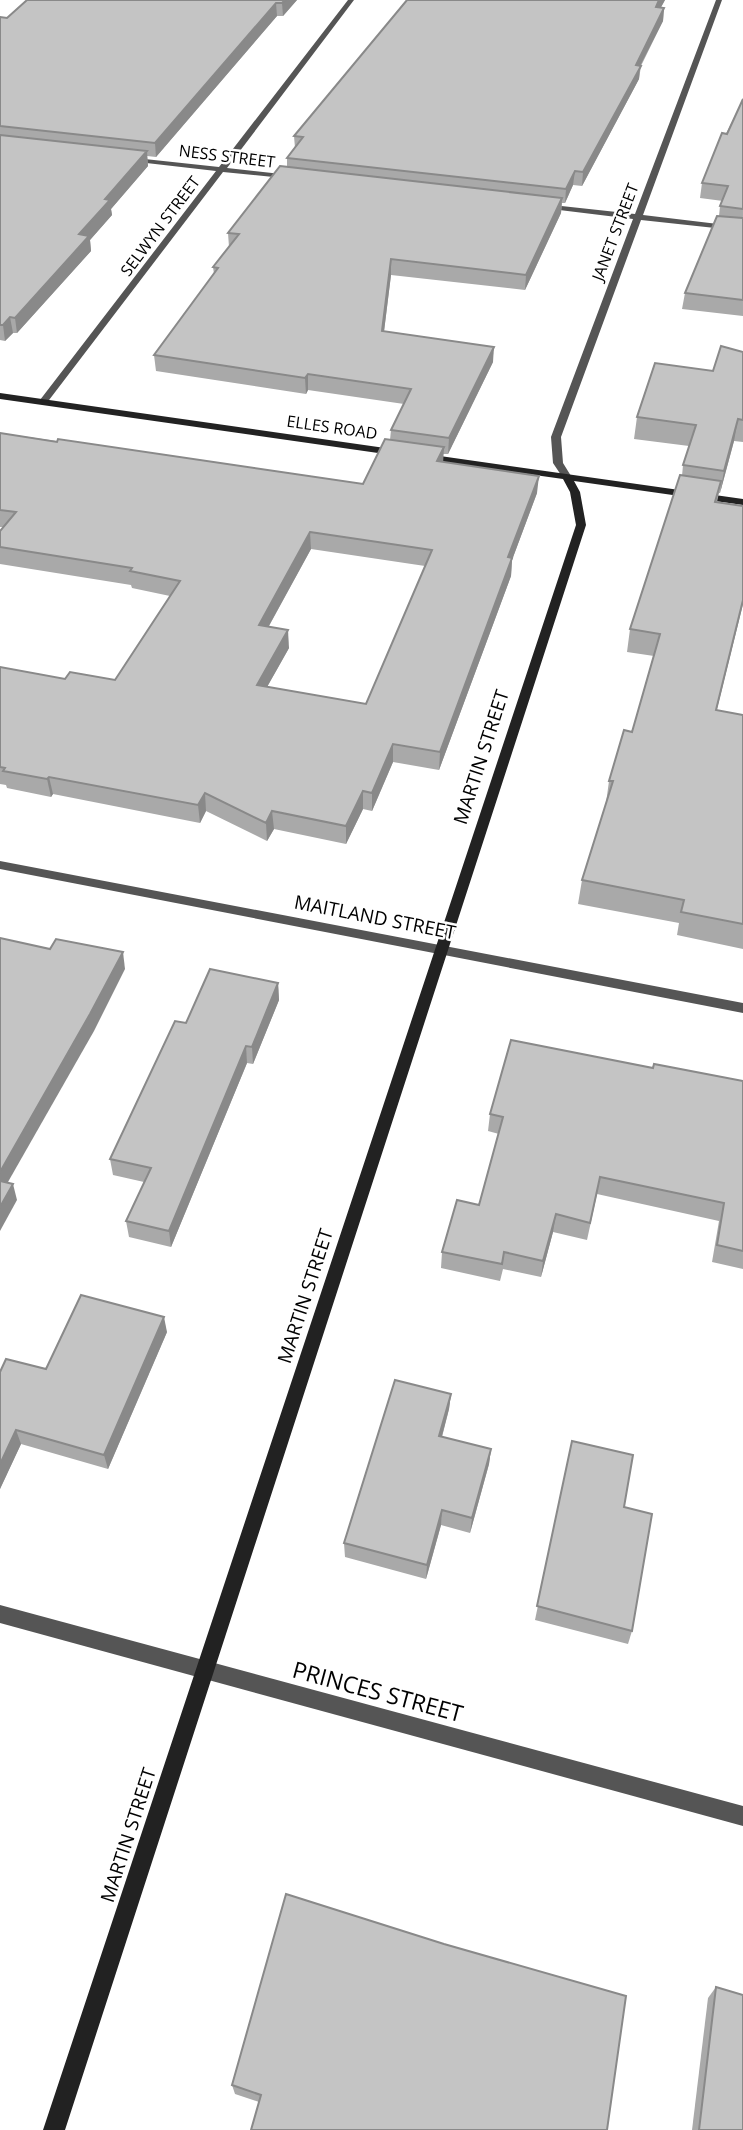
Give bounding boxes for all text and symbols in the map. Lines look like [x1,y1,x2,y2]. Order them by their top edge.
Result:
street label: NESS STREET [178,139,277,173]
street label: SELWYN STREET [115,171,205,281]
street label: JANET STREET [586,180,644,286]
street label: ELLES ROAD [285,410,379,444]
street label: MARTIN STREET [447,686,515,828]
street label: MAITLAND STREET [292,889,459,946]
street label: MARTIN STREET [271,1225,339,1367]
street label: PRINCES STREET [289,1653,467,1729]
street label: MARTIN STREET [94,1764,162,1906]

